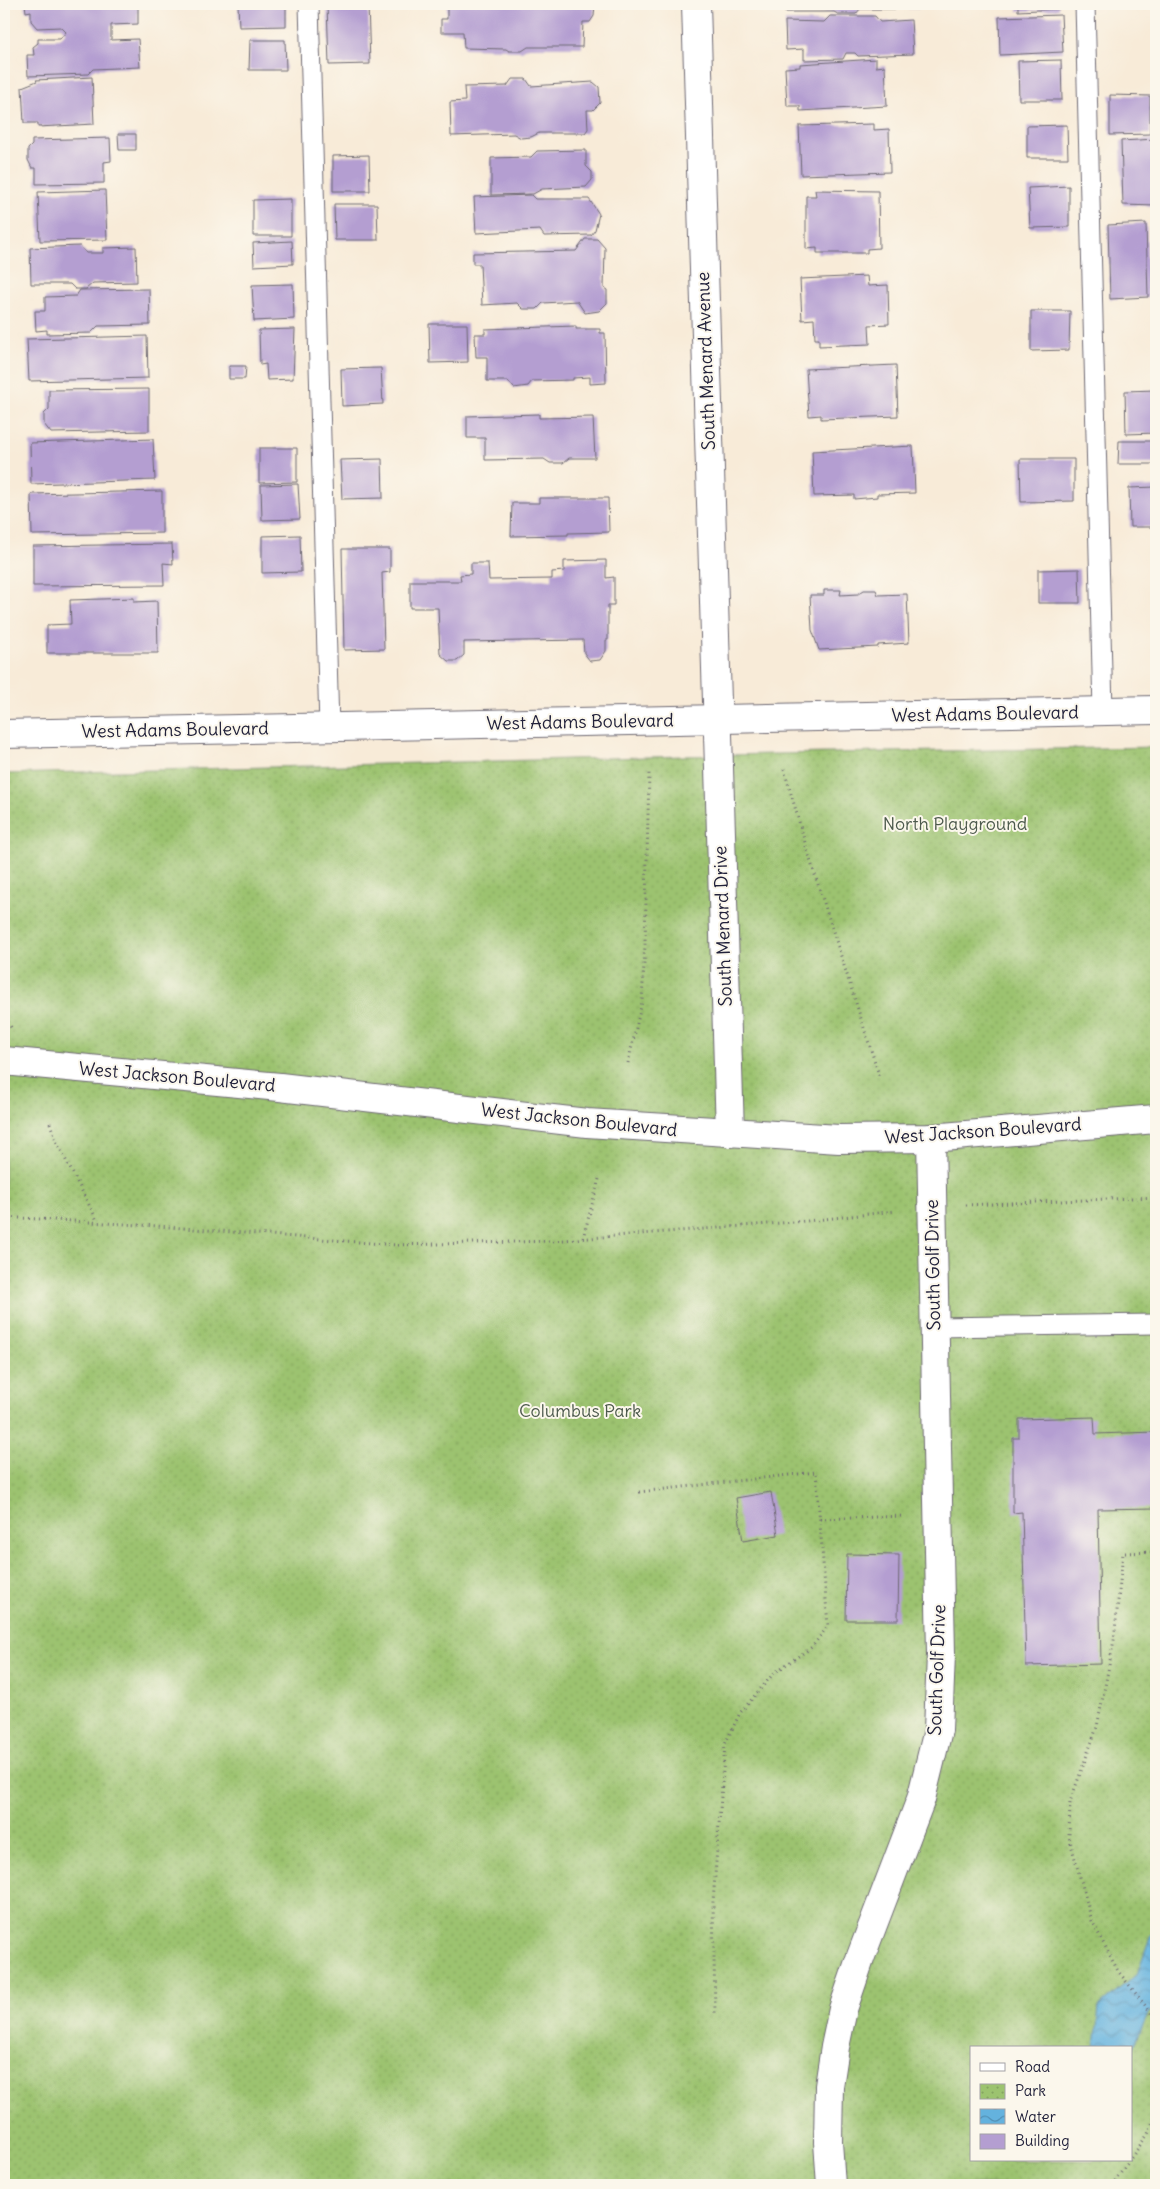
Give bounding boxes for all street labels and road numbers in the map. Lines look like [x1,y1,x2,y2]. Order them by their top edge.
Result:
street label: South Menard Avenue [691,271,720,451]
street label: West Adams Boulevard [891,700,1079,727]
street label: West Adams Boulevard [486,708,674,735]
street label: West Adams Boulevard [81,716,269,743]
street label: South Menard Drive [708,845,737,1007]
street label: West Jackson Boulevard [78,1056,277,1097]
street label: West Jackson Boulevard [480,1098,679,1141]
street label: West Jackson Boulevard [884,1112,1083,1149]
street label: South Golf Drive [920,1199,945,1331]
street label: South Golf Drive [923,1604,950,1736]

